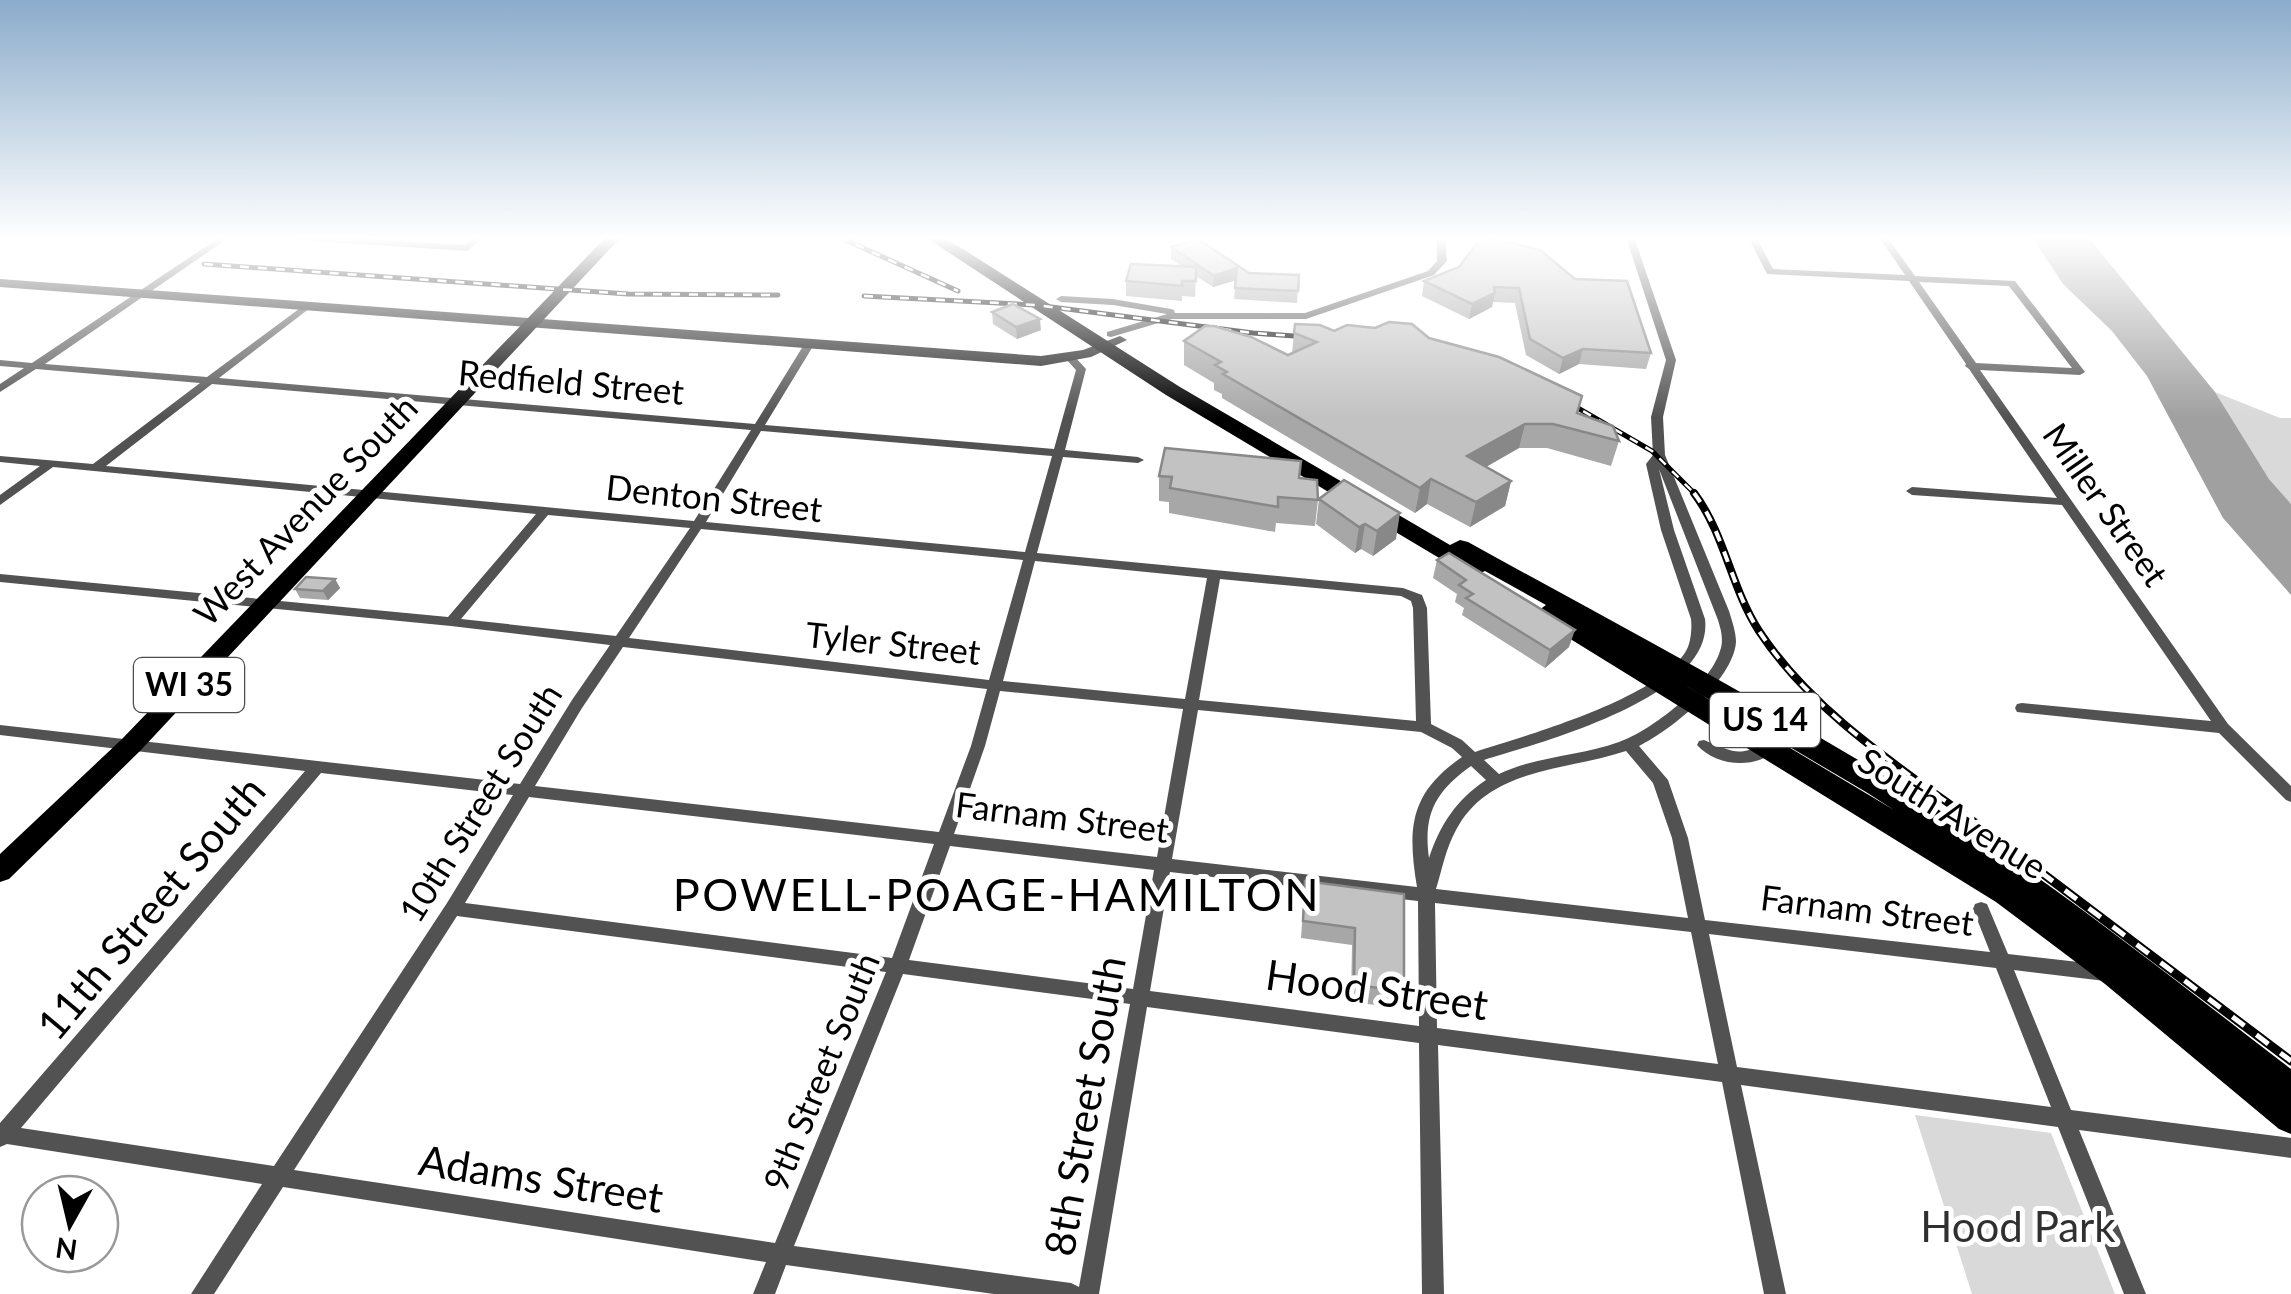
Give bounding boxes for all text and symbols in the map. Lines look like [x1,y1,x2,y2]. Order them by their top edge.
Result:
street label: Redfield Street [457,350,686,412]
street label: West Avenue South [184,386,425,633]
street label: Miller Street [2035,414,2178,594]
street label: Denton Street [604,465,825,529]
street label: Tyler Street [804,612,983,672]
road number: WI 35 [134,658,244,712]
street label: 10th Street South [389,675,569,929]
road number: US 14 [1710,693,1820,747]
street label: South Avenue [1851,738,2055,887]
street label: 11th Street South [26,766,275,1049]
street label: Farnam Street [953,782,1172,850]
district label: POWELL-POAGE-HAMILTON [673,867,1321,921]
street label: Farnam Street [1758,875,1977,943]
street label: 9th Street South [753,946,887,1196]
street label: Hood Street [1263,949,1491,1029]
street label: 8th Street South [1033,952,1135,1260]
street label: Adams Street [416,1134,667,1222]
north arrow [20,1174,120,1274]
park label: Hood Park [1920,1201,2116,1251]
text: N [53,1231,79,1268]

